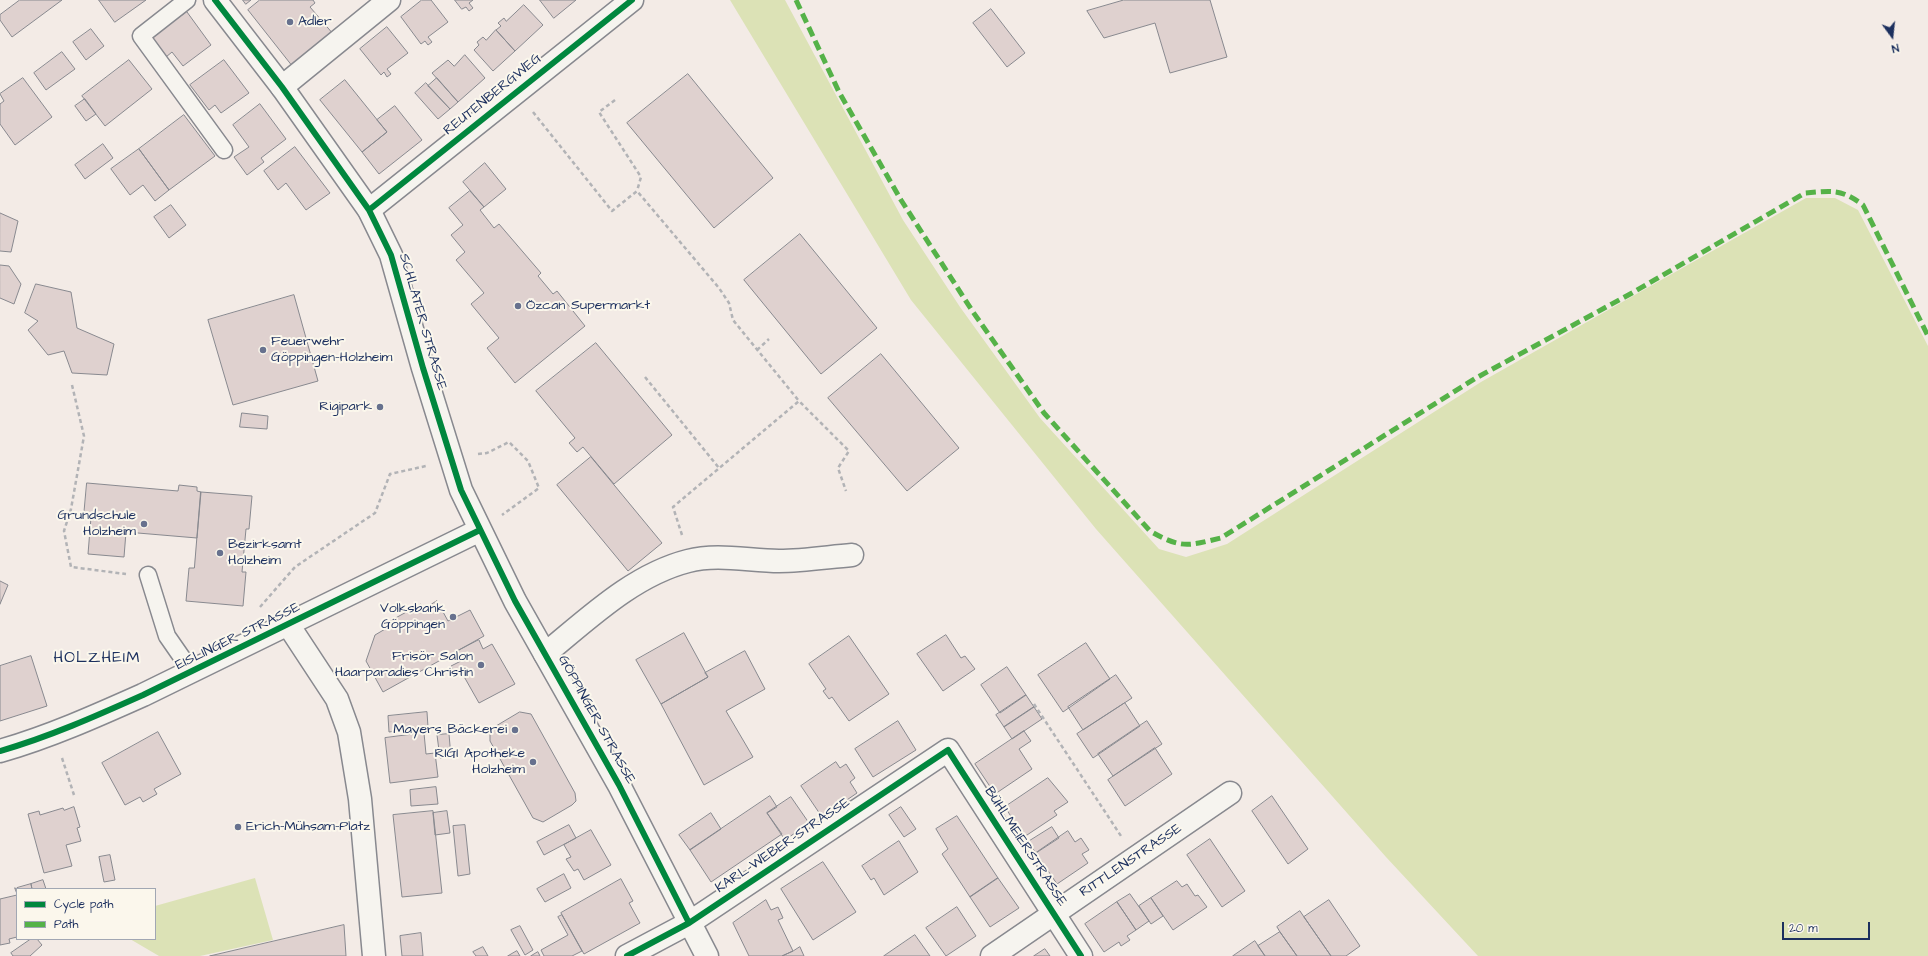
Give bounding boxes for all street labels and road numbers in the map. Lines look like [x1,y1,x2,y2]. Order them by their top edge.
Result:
street label: REUTENBERGWEG [441,50,545,140]
street label: SCHLATER STRASSE [394,252,450,392]
street label: EISLINGER STRASSE [173,600,303,674]
street label: GÖPPINGER STRASSE [554,653,638,787]
street label: BÜHLMEIERSTRASSE [980,784,1070,910]
street label: KARL-WEBER-STRASSE [713,795,853,897]
street label: RITTLENSTRASSE [1077,821,1185,901]

